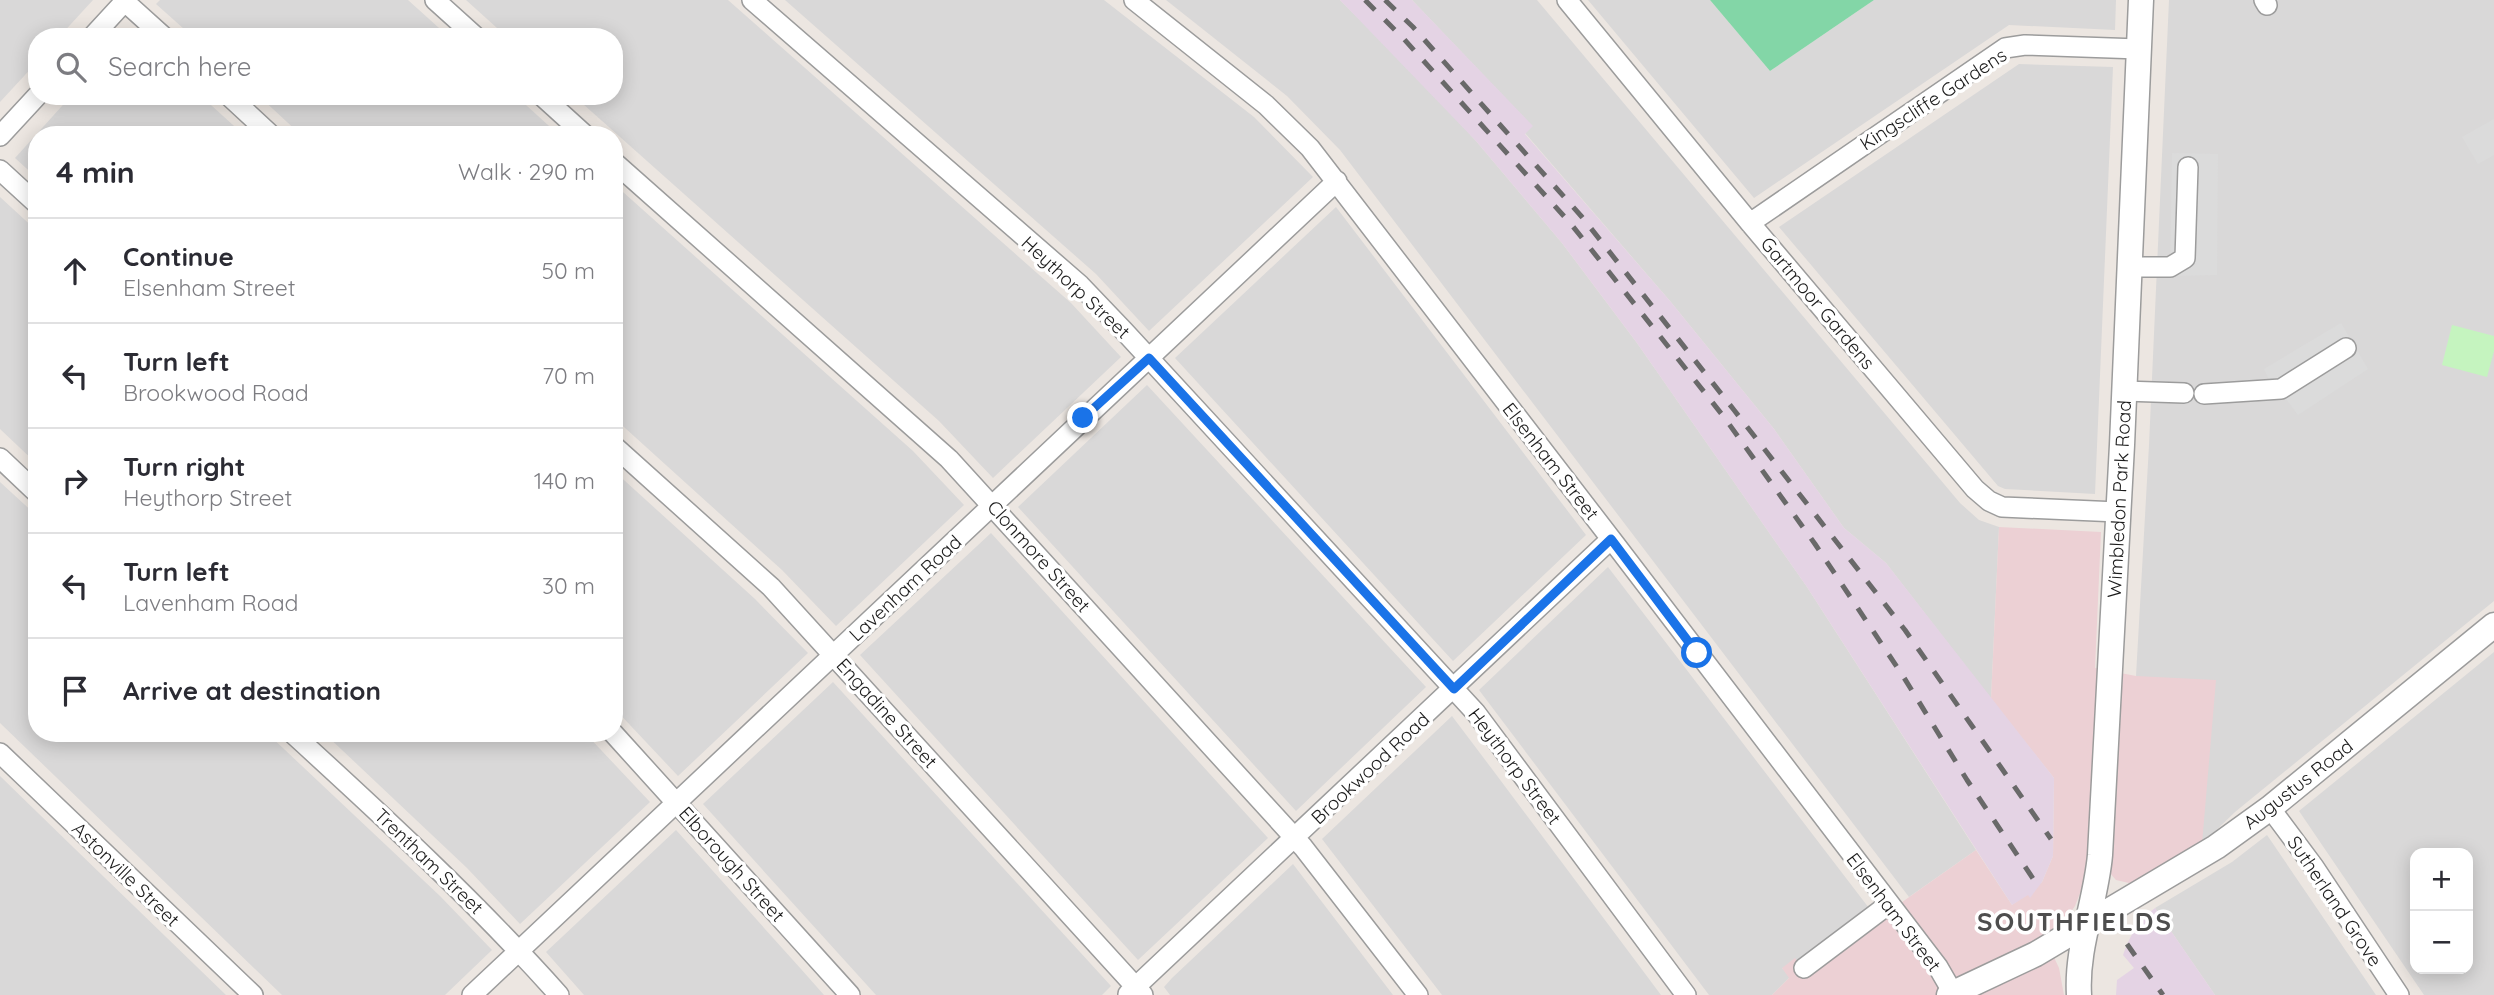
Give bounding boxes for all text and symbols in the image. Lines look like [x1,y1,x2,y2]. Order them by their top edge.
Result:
search box [28,28,623,105]
street label: Kingscliffe Gardens [1855,42,2011,155]
icon: search [52,48,90,86]
text: Search here [108,50,252,83]
text: 4 min [56,153,135,191]
text: Walk · 290 m [458,157,595,186]
street label: Heythorp Street [1017,231,1135,343]
street label: Gartmoor Gardens [1756,232,1880,374]
text: Continue [123,240,234,273]
icon: ahead [56,252,94,290]
text: 50 m [542,256,595,285]
text: Elsenham Street [123,273,296,302]
text: Turn left [123,345,230,378]
icon: left [56,357,94,395]
text: 70 m [542,361,595,390]
text: Brookwood Road [123,378,309,407]
street label: Elsenham Street [1498,397,1604,525]
street label: Wimbledon Park Road [2102,400,2136,598]
route end [1067,402,1098,433]
text: Turn right [123,450,245,483]
icon: right [56,462,94,500]
text: 140 m [534,466,595,495]
text: Heythorp Street [123,483,292,512]
street label: Clonmore Street [982,495,1096,617]
street label: Lavenham Road [844,530,966,646]
text: Turn left [123,555,230,588]
icon: left [56,567,94,605]
text: 30 m [542,571,595,600]
text: Lavenham Road [123,588,299,617]
route start [1681,637,1712,668]
street label: Engadine Street [831,653,943,773]
icon: arrive [56,672,94,710]
text: Arrive at destination [123,674,381,707]
street label: Heythorp Street [1463,703,1567,829]
street label: Brookwood Road [1306,707,1434,829]
street label: Augustus Road [2238,734,2358,834]
street label: Elborough Street [674,801,790,927]
street label: Trentham Street [370,803,488,919]
street label: Astonville Street [67,817,185,931]
street label: Sutherland Grove [2282,831,2388,971]
street label: Elsenham Street [1842,848,1946,976]
map controls [2410,848,2473,974]
button: + [2410,848,2473,911]
district label: SOUTHFIELDS [1977,905,2173,938]
button: − [2410,911,2473,974]

